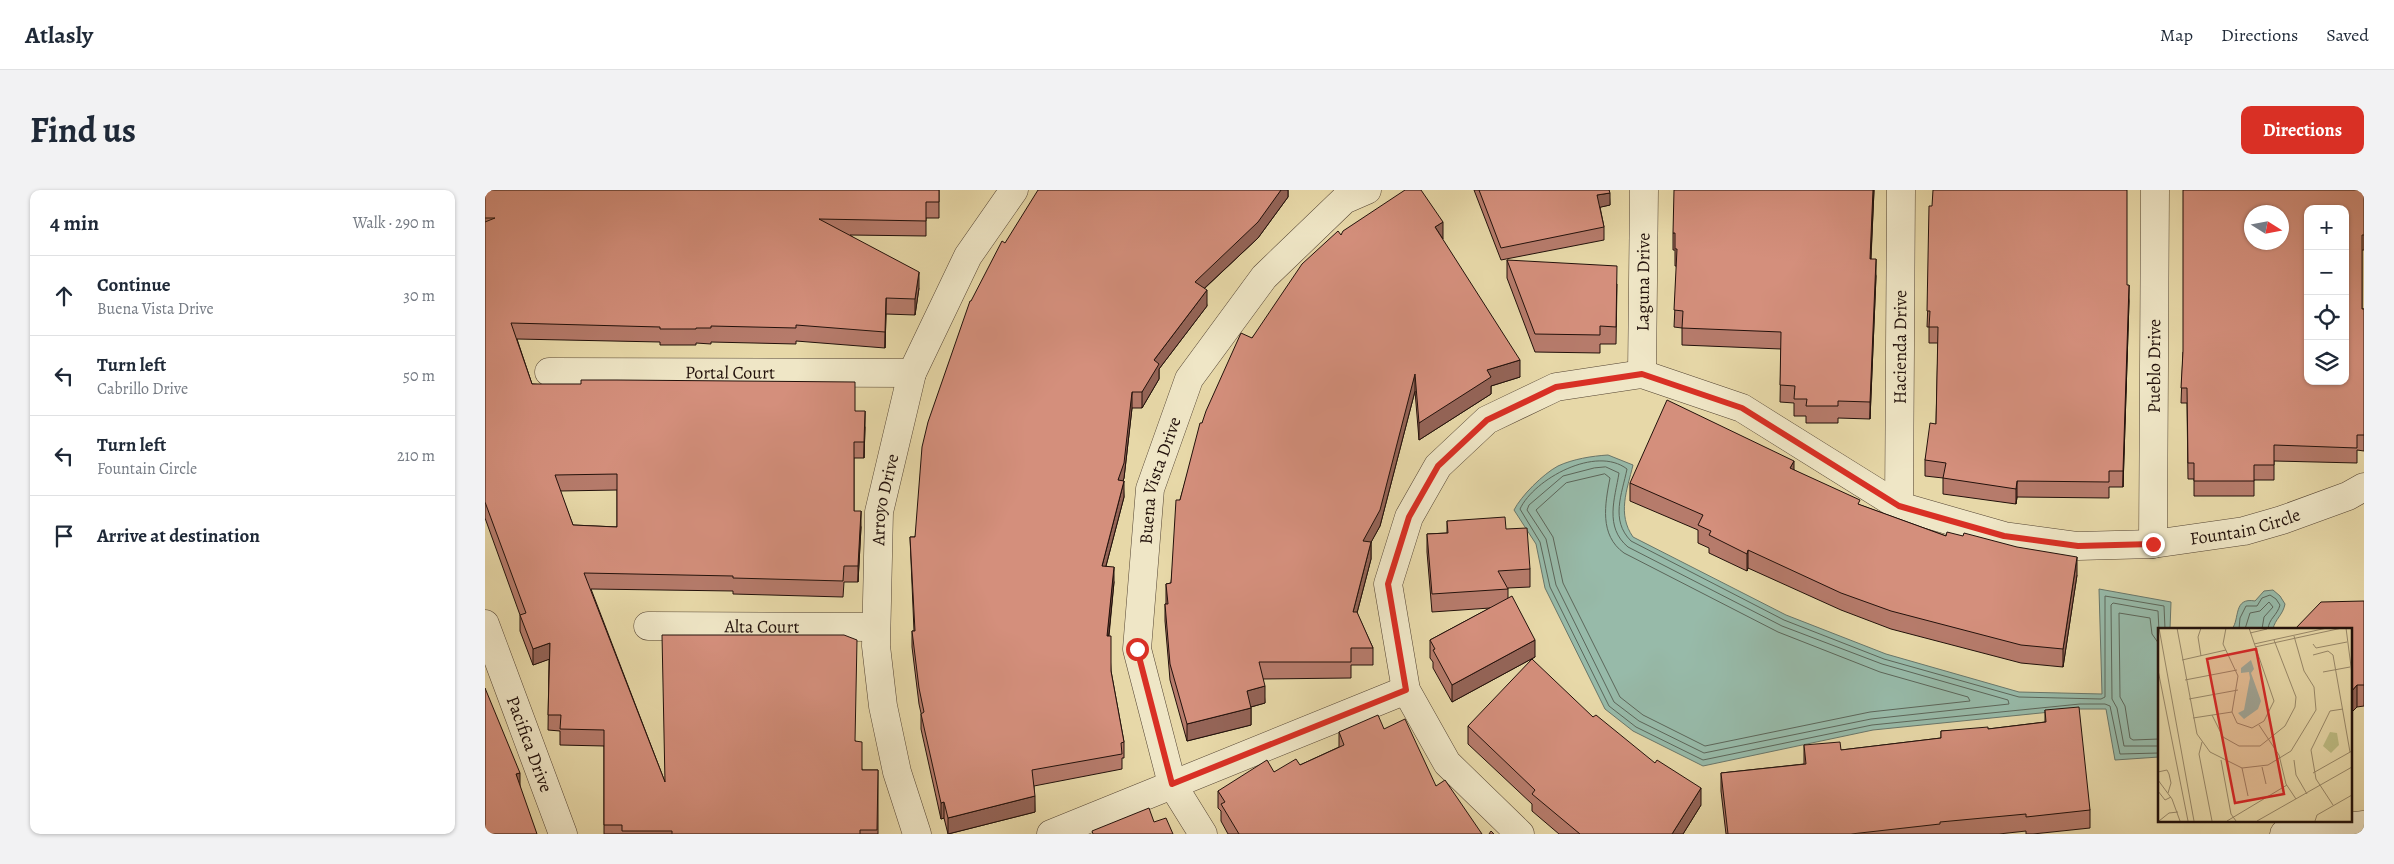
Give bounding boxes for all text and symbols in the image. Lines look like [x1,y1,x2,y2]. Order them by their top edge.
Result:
text: Atlasly [25,19,93,51]
text: Map [2160,23,2193,47]
text: Directions [2221,23,2298,47]
text: Saved [2326,23,2369,47]
text: Find us [30,106,136,154]
button: Directions [2241,106,2364,154]
north arrow [2244,205,2289,250]
map controls [2304,205,2349,385]
button: + [2304,205,2349,250]
text: 4 min [50,209,99,237]
text: Walk · 290 m [353,212,435,234]
street label: Laguna Drive [1630,233,1656,331]
button: − [2304,250,2349,295]
text: Continue [97,272,171,298]
icon: ahead [50,282,78,310]
text: 30 m [403,285,435,307]
street label: Hacienda Drive [1888,290,1912,404]
button: locate [2304,295,2349,340]
text: Buena Vista Drive [97,298,214,320]
street label: Pueblo Drive [2142,319,2166,413]
button: layers [2304,340,2349,385]
text: Turn left [97,352,166,378]
street label: Portal Court [685,360,775,385]
icon: left [50,362,78,390]
text: 50 m [403,365,435,387]
text: Cabrillo Drive [97,378,188,400]
street label: Buena Vista Drive [1134,413,1187,545]
text: Turn left [97,432,166,458]
icon: left [50,442,78,470]
text: 210 m [397,445,435,467]
street label: Arroyo Drive [866,451,904,547]
text: Fountain Circle [97,458,197,480]
street label: Fountain Circle [2188,502,2304,551]
icon: arrive [50,522,78,550]
text: Arrive at destination [97,523,260,549]
route end [2142,533,2165,556]
street label: Alta Court [723,614,800,639]
inset map [2158,628,2351,822]
route start [1126,638,1149,661]
street label: Pacifica Drive [501,692,558,796]

